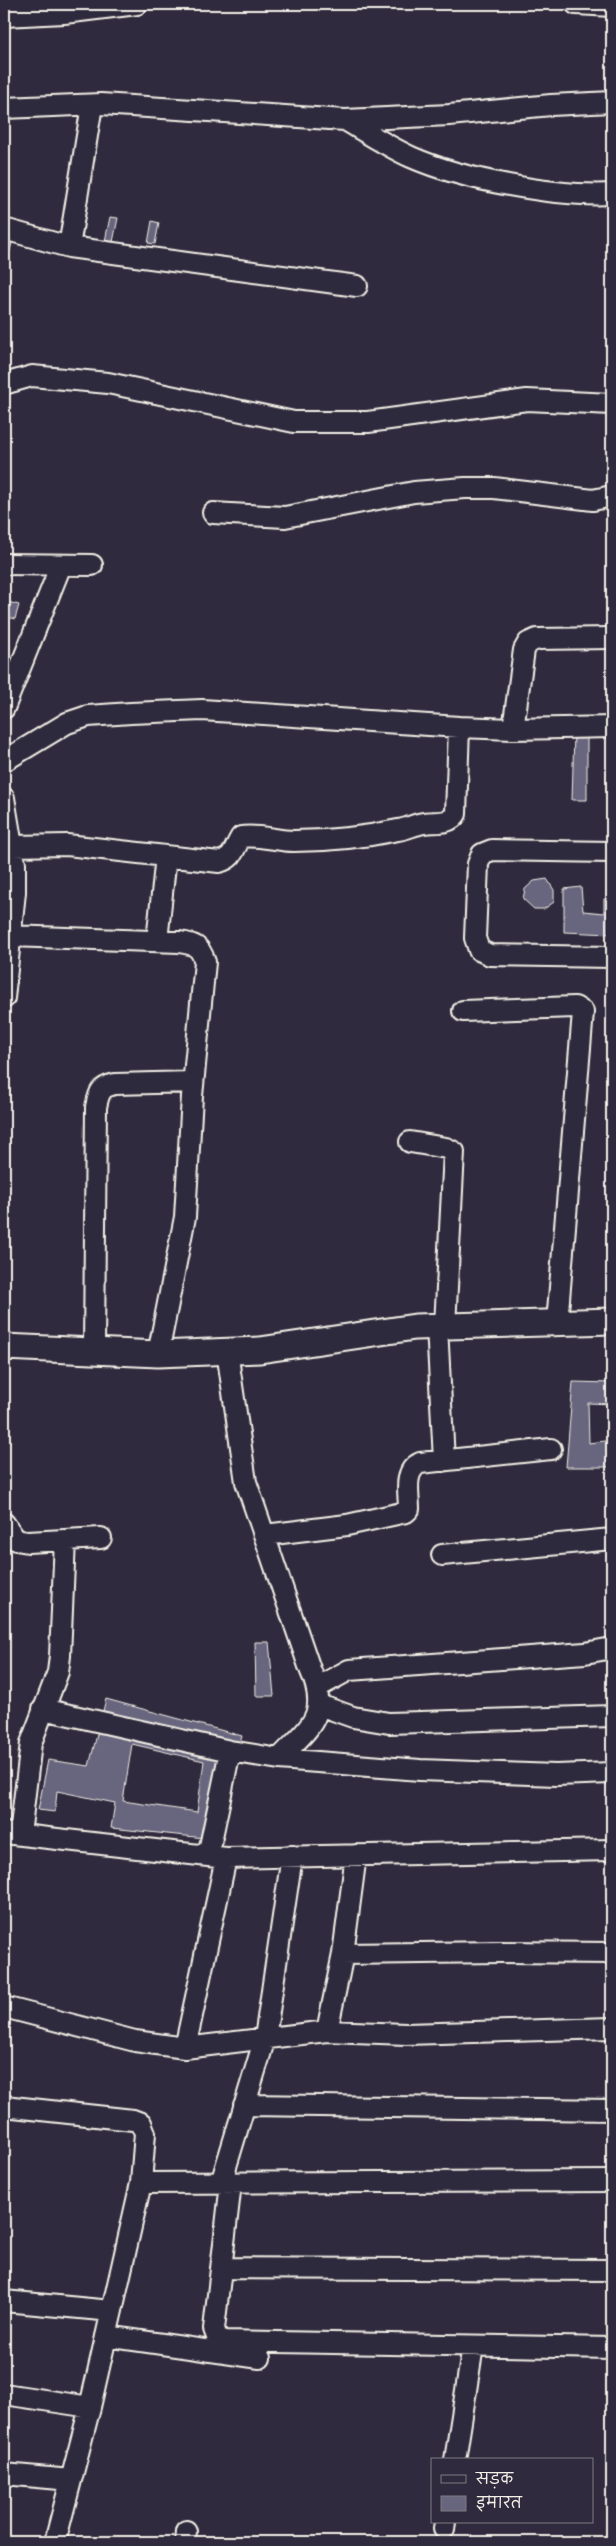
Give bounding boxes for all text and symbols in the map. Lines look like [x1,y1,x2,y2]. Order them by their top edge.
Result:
legend [431,2458,594,2524]
text: सड़क [475,2469,514,2489]
text: इमारत [476,2493,523,2512]

